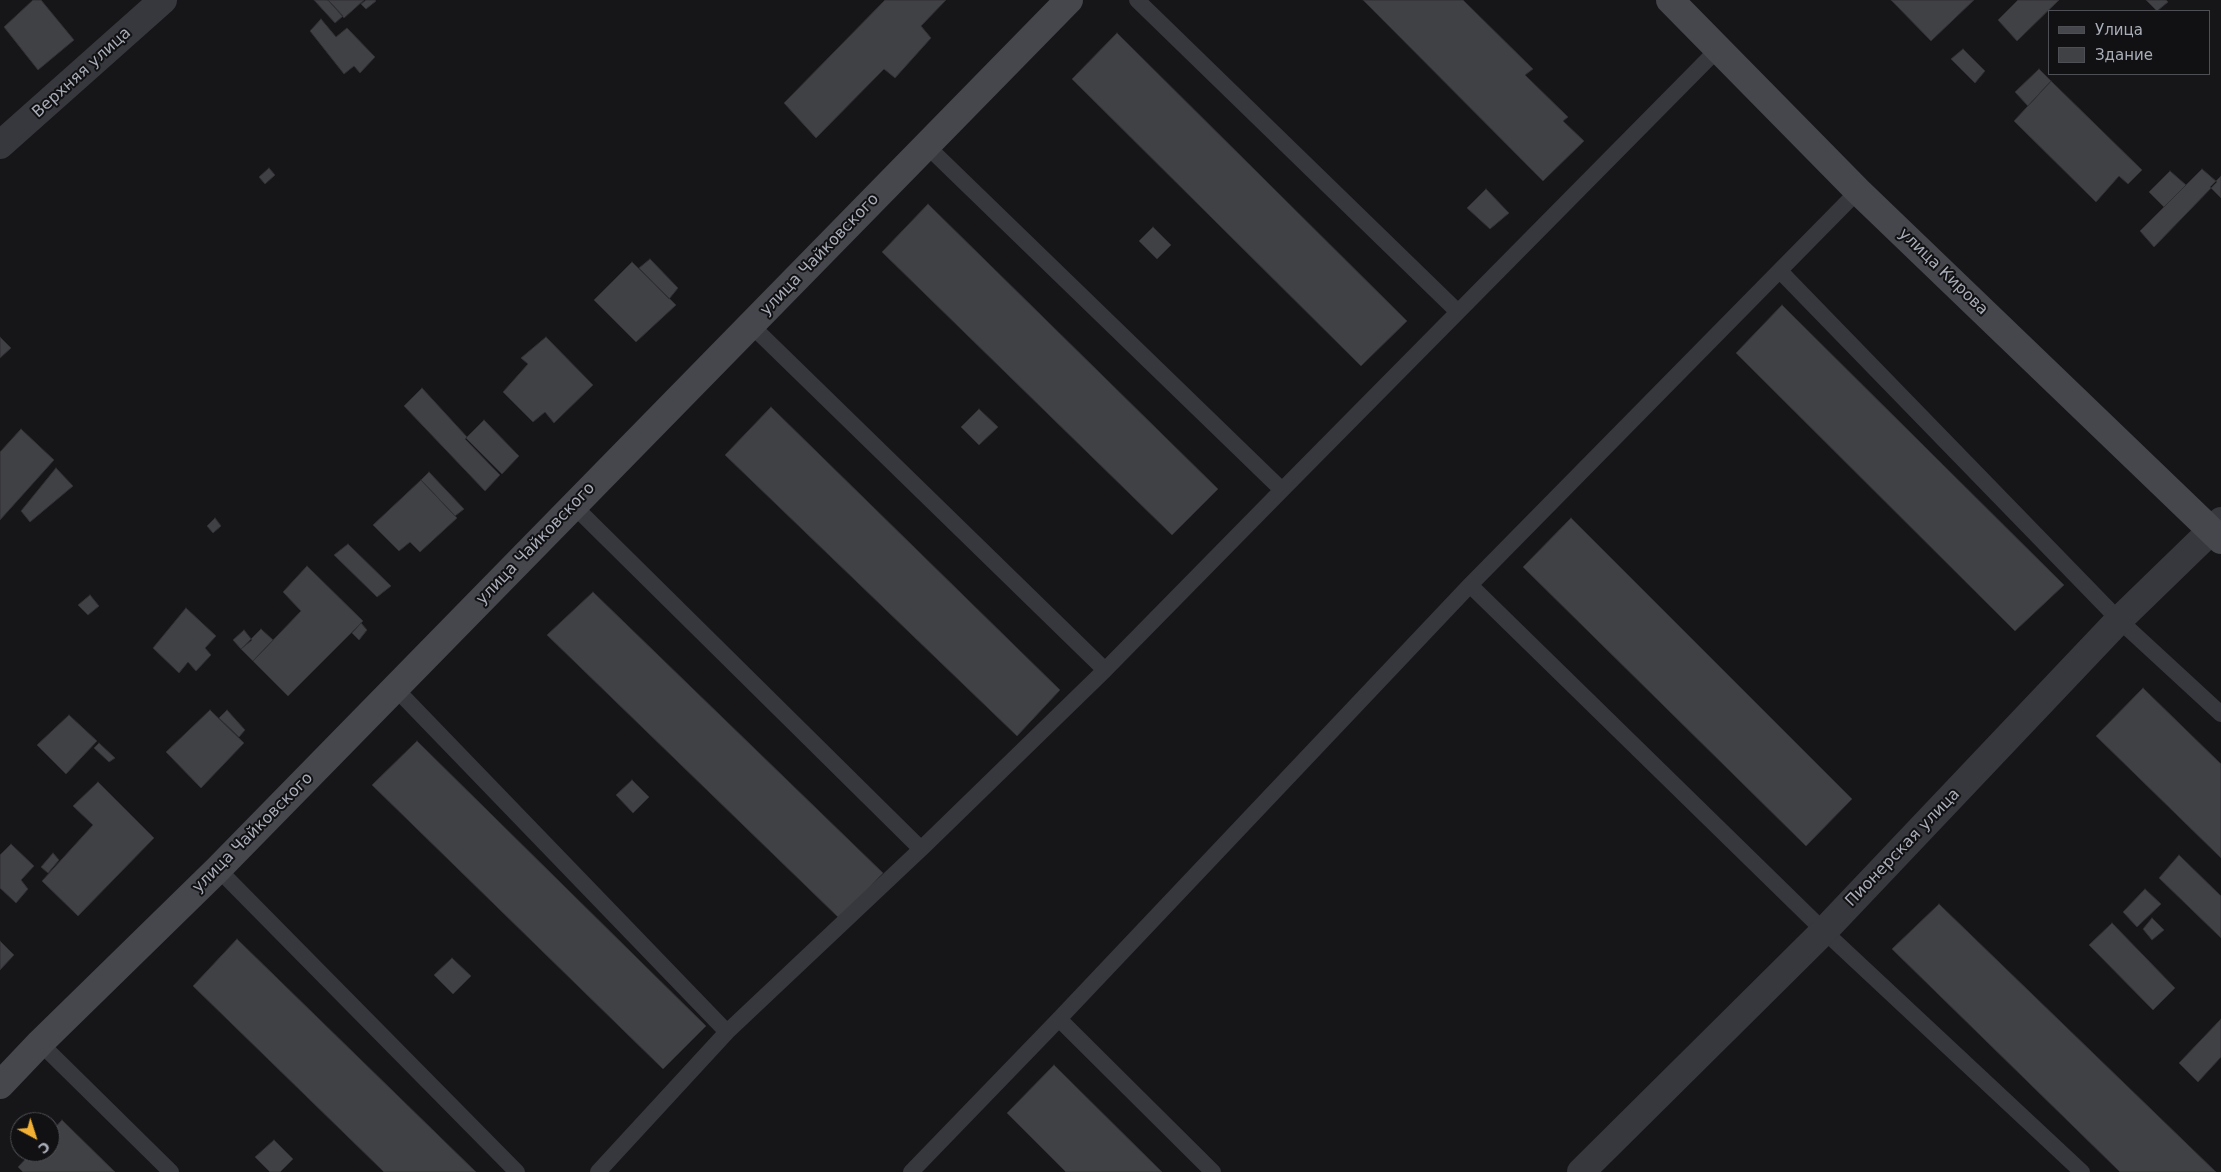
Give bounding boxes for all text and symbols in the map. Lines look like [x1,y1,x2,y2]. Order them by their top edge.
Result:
legend [2048,10,2211,75]
text: Улица [2095,21,2143,39]
street label: Верхняя улица [29,24,135,122]
text: Здание [2095,46,2153,64]
street label: улица Чайковского [757,190,883,320]
street label: улица Кирова [1894,225,1992,319]
street label: улица Чайковского [473,479,599,609]
street label: улица Чайковского [189,769,317,897]
street label: Пионерская улица [1842,785,1964,911]
north arrow [10,1112,60,1162]
text: С [35,1138,53,1157]

